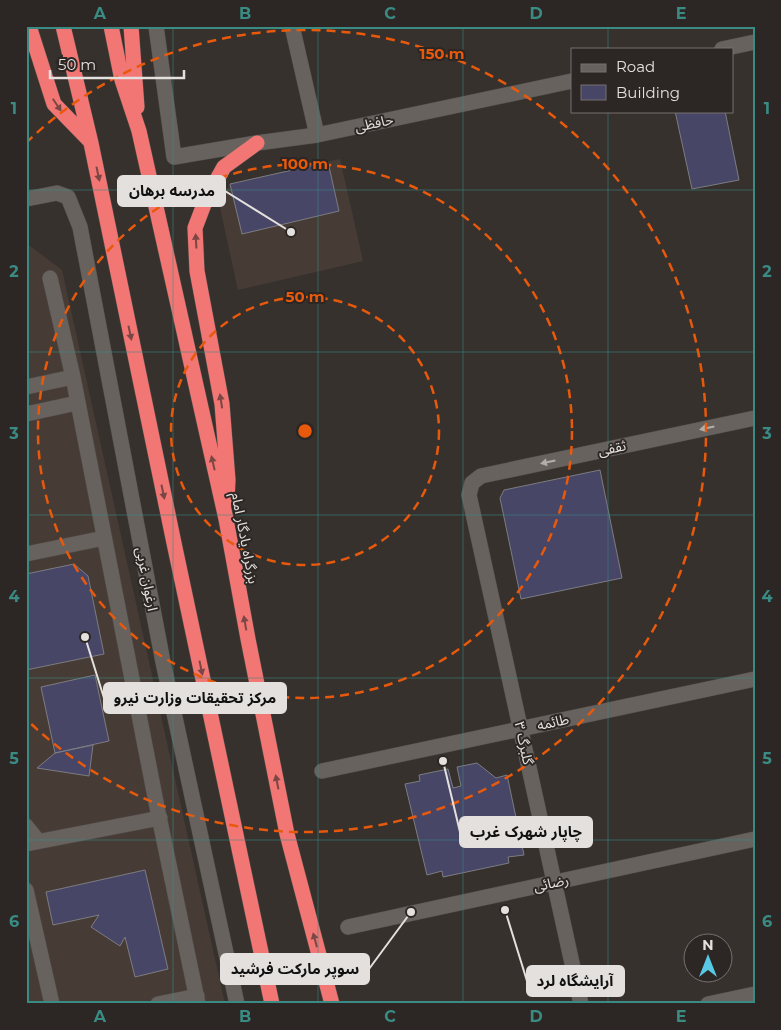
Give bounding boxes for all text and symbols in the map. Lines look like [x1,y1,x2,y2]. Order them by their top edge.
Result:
text: A [93,4,107,23]
text: B [239,4,251,23]
text: C [384,4,396,23]
text: D [529,4,543,23]
text: E [676,4,686,23]
text: 150 m [420,44,464,63]
scale bar [50,48,184,80]
legend [571,48,734,112]
text: 50 m [58,55,96,74]
text: Road [616,57,655,76]
text: Building [616,83,680,102]
one-way arrow [52,98,62,112]
text: 1 [11,99,17,118]
text: 1 [764,99,770,118]
street label: حافظی [353,110,395,136]
text: 100 m [282,154,328,173]
one-way arrow [94,166,102,182]
callout: مدرسه برهان [118,176,225,206]
text: مدرسه برهان [129,181,215,200]
one-way arrow [191,232,199,248]
text: 2 [9,262,19,281]
text: 2 [762,262,772,281]
text: 50 m [285,287,325,306]
one-way arrow [127,325,135,341]
one-way arrow [217,392,225,408]
centre of rings [296,422,314,440]
text: 3 [8,424,19,443]
one-way arrow [699,424,715,432]
text: 3 [761,424,772,443]
street label: ثقفی [596,436,628,460]
one-way arrow [209,456,217,471]
one-way arrow [540,458,556,466]
one-way arrow [160,485,168,501]
street label: بزرگراه یادگار امام [225,491,263,586]
street label: ارغوان غربی [132,546,162,612]
text: 4 [8,587,20,606]
text: 4 [761,587,773,606]
one-way arrow [240,614,248,630]
one-way arrow [197,661,205,676]
callout: مرکز تحقیقات وزارت نیرو [104,683,286,713]
text: مرکز تحقیقات وزارت نیرو [114,688,276,707]
street label: طائمه [535,710,571,734]
street label: گلبرگ ۳ [511,720,537,767]
text: 5 [9,749,19,768]
text: 5 [762,749,772,768]
one-way arrow [273,774,281,789]
callout: چاپار شهرک غرب [460,817,592,847]
text: چاپار شهرک غرب [470,822,583,842]
street label: رضائی [532,871,570,895]
text: 6 [9,912,19,931]
text: 6 [762,912,772,931]
one-way arrow [311,932,319,947]
north arrow [684,932,734,982]
text: N [702,936,714,954]
callout: سوپر مارکت فرشید [221,954,369,984]
text: سوپر مارکت فرشید [231,959,359,979]
callout: آرایشگاه لرد [527,966,624,996]
text: آرایشگاه لرد [537,971,615,990]
text: A [93,1007,107,1026]
text: B [239,1007,251,1026]
text: C [384,1007,396,1026]
text: D [529,1007,543,1026]
text: E [676,1007,686,1026]

